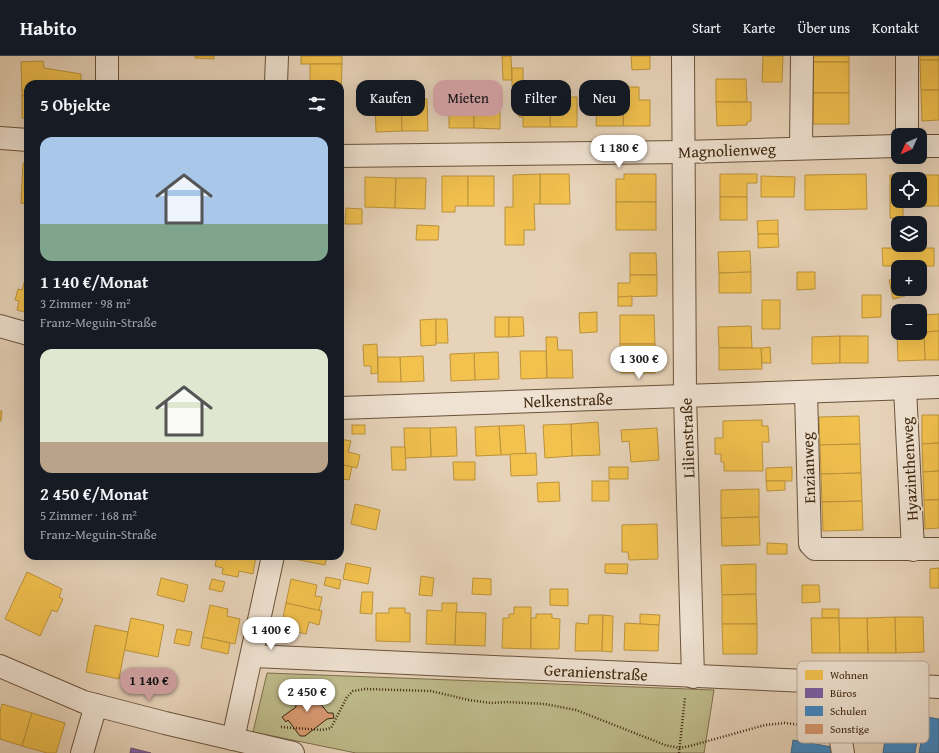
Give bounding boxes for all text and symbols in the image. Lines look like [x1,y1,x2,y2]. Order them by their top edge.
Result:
text: Habito [20,14,77,42]
text: Start [692,18,721,38]
text: Karte [743,18,775,38]
text: Über uns [797,18,850,38]
text: Kontakt [872,18,919,38]
chip: Kaufen [356,80,425,116]
chip: Mieten [433,80,503,116]
chip: Filter [511,80,571,116]
chip: Neu [579,80,630,116]
text: 5 Objekte [40,92,110,117]
icon: filters [306,93,328,115]
north arrow [891,128,927,164]
map controls [891,128,927,340]
pin: 1 180 € [582,135,656,169]
street label: Magnolienweg [678,136,776,164]
text: 1 180 € [599,138,639,157]
icon: home [148,163,220,235]
button: locate [891,172,927,208]
button: layers [891,216,927,252]
button: + [891,260,927,296]
text: 1 140 €/Monat [40,269,149,294]
text: 3 Zimmer · 98 m² [40,294,131,313]
button: − [891,304,927,340]
text: Franz-Meguin-Straße [40,313,157,332]
pin: 1 300 € [602,346,676,380]
text: 1 300 € [619,349,659,368]
icon: home [148,375,220,447]
street label: Nelkenstraße [523,386,613,414]
street label: Lilienstraße [674,397,700,479]
street label: Hyazinthenweg [894,416,924,522]
street label: Enzianweg [795,432,821,504]
text: 2 450 €/Monat [40,481,149,506]
text: 5 Zimmer · 168 m² [40,506,137,525]
text: Franz-Meguin-Straße [40,525,157,544]
pin: 1 400 € [234,617,308,651]
text: 1 400 € [251,620,291,639]
street label: Geranienstraße [544,657,648,687]
legend [797,661,929,743]
text: Wohnen [830,667,869,683]
pin: 1 140 € [112,668,186,702]
text: 1 140 € [129,671,169,690]
pin: 2 450 € [270,679,344,713]
text: 2 450 € [287,682,327,701]
text: Büros [830,685,857,701]
text: Schulen [830,703,867,719]
text: Sonstige [830,721,869,737]

